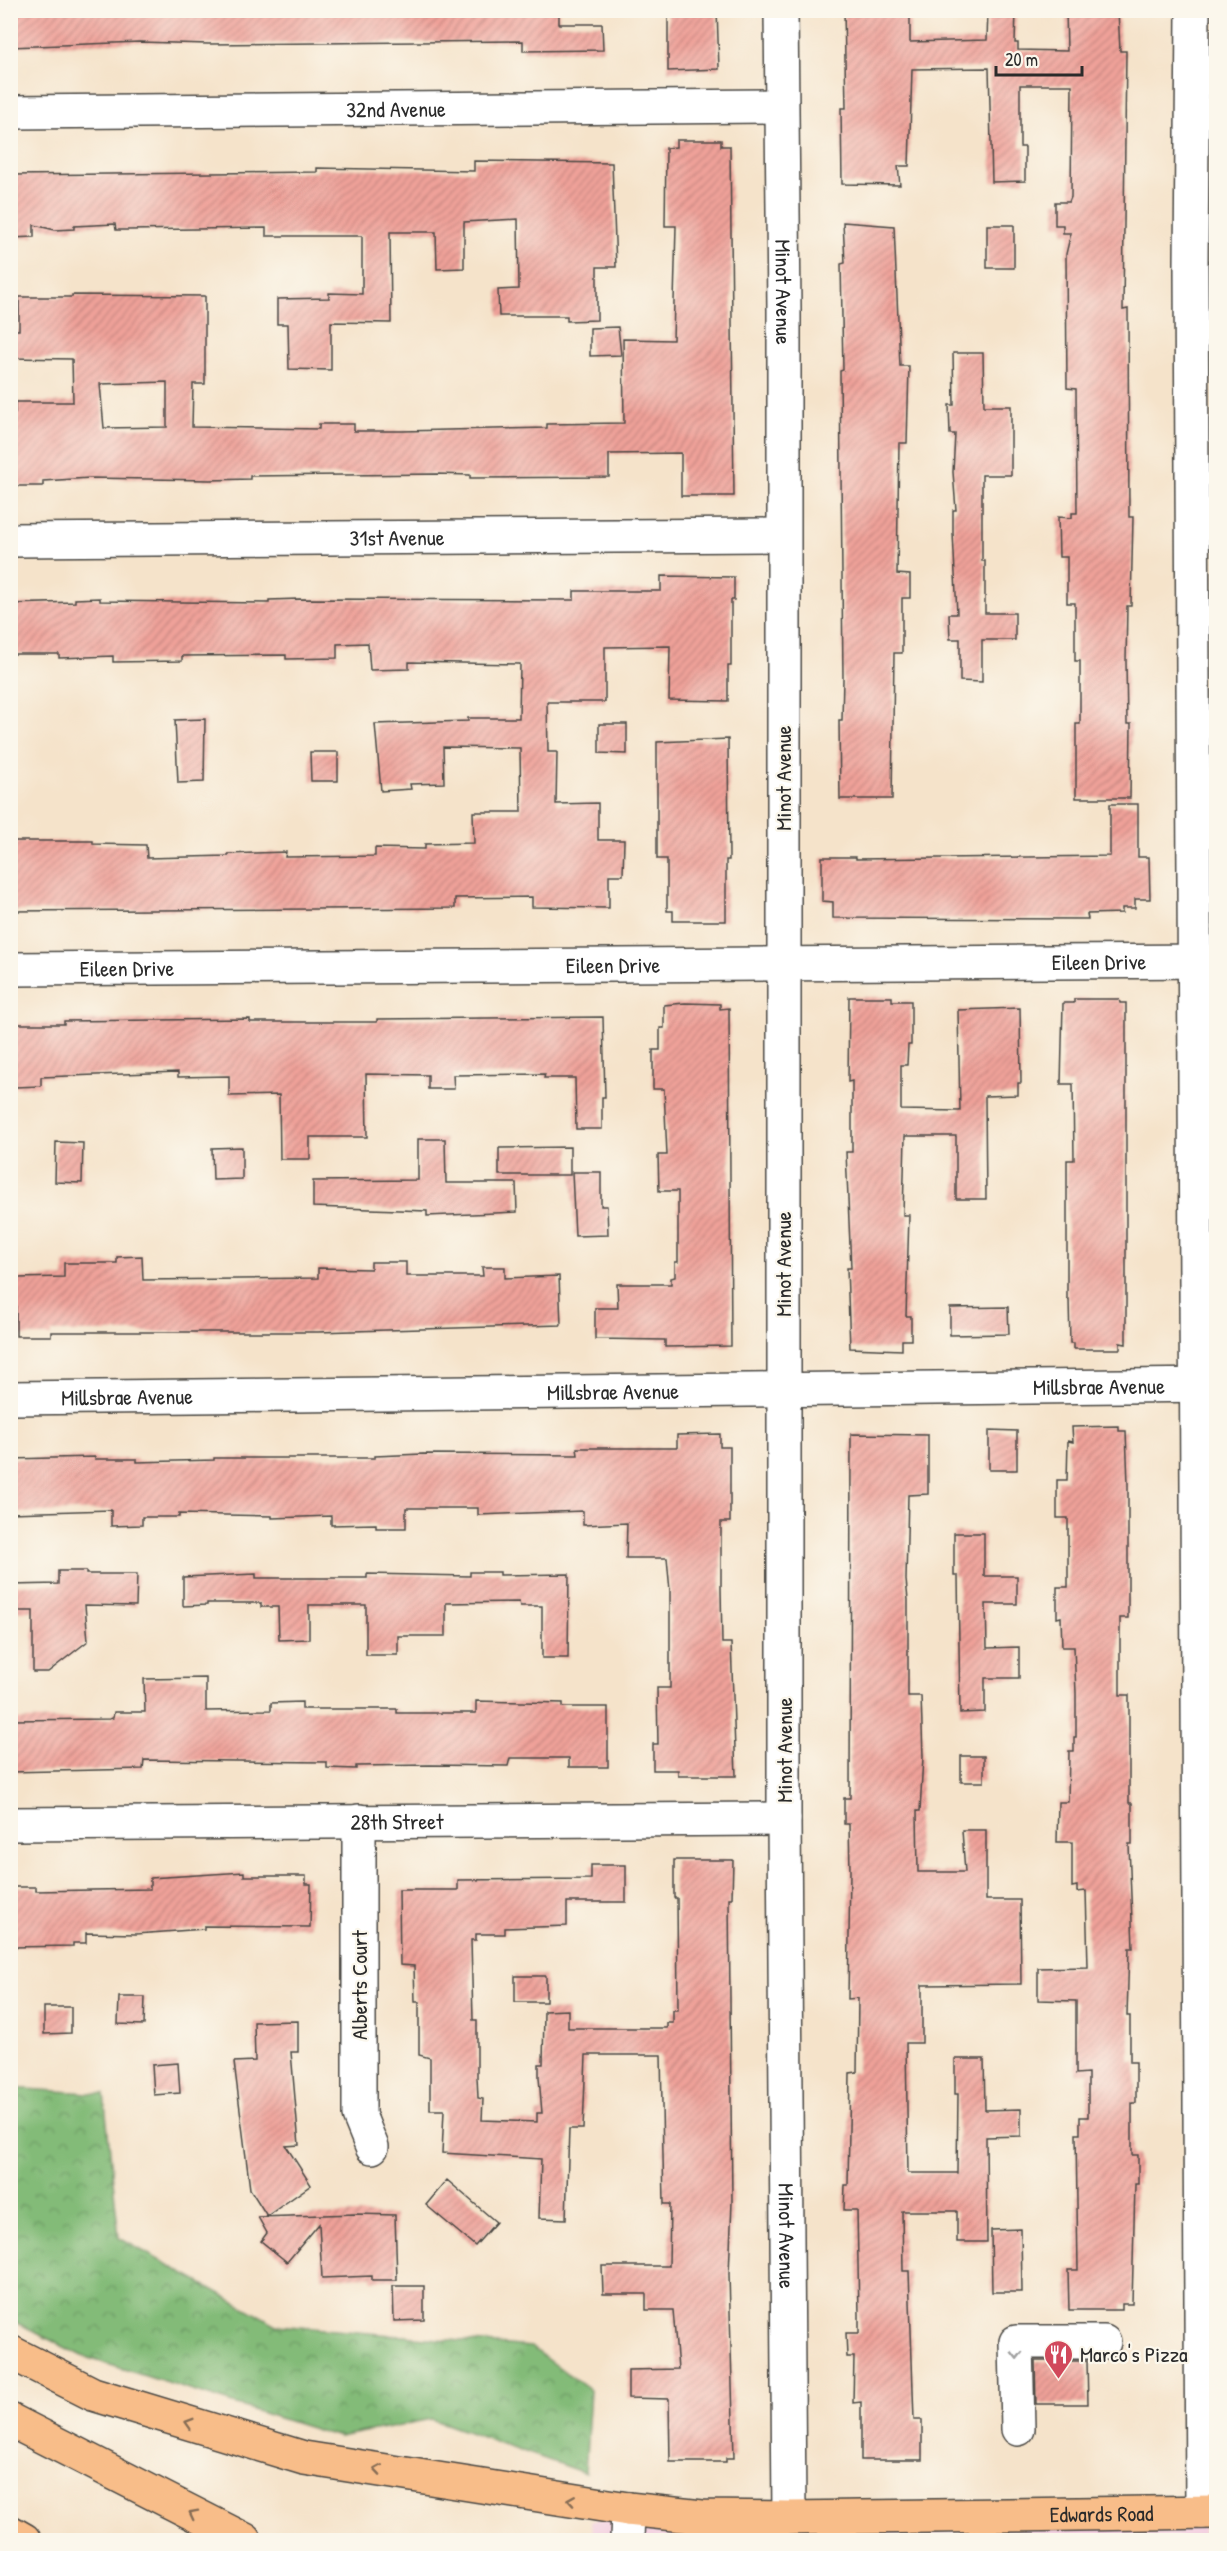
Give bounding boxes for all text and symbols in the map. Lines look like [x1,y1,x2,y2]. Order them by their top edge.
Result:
scale bar [996,39,1082,77]
text: 20 m [1005,47,1038,72]
street label: 32nd Avenue [346,94,446,124]
street label: Minot Avenue [768,239,799,345]
street label: 31st Avenue [349,522,445,553]
street label: Minot Avenue [768,725,798,831]
street label: Eileen Drive [1052,946,1147,977]
street label: Eileen Drive [566,950,661,980]
street label: Eileen Drive [80,953,175,984]
street label: Minot Avenue [768,1211,798,1317]
street label: Millsbrae Avenue [1033,1371,1165,1402]
street label: Millsbrae Avenue [547,1376,679,1407]
street label: Millsbrae Avenue [61,1381,193,1412]
street label: Minot Avenue [769,1697,799,1803]
street label: 28th Street [350,1806,444,1837]
street label: Alberts Court [344,1930,374,2040]
street label: Minot Avenue [772,2183,802,2289]
restaurant icon: Marco's Pizza [1043,2338,1075,2380]
place label: Marco's Pizza [1080,2339,1188,2369]
one-way arrow [1010,2350,1023,2359]
one-way arrow [184,2418,195,2430]
one-way arrow [373,2464,383,2476]
one-way arrow [566,2494,575,2506]
street label: Edwards Road [1049,2498,1154,2529]
one-way arrow [188,2510,199,2522]

